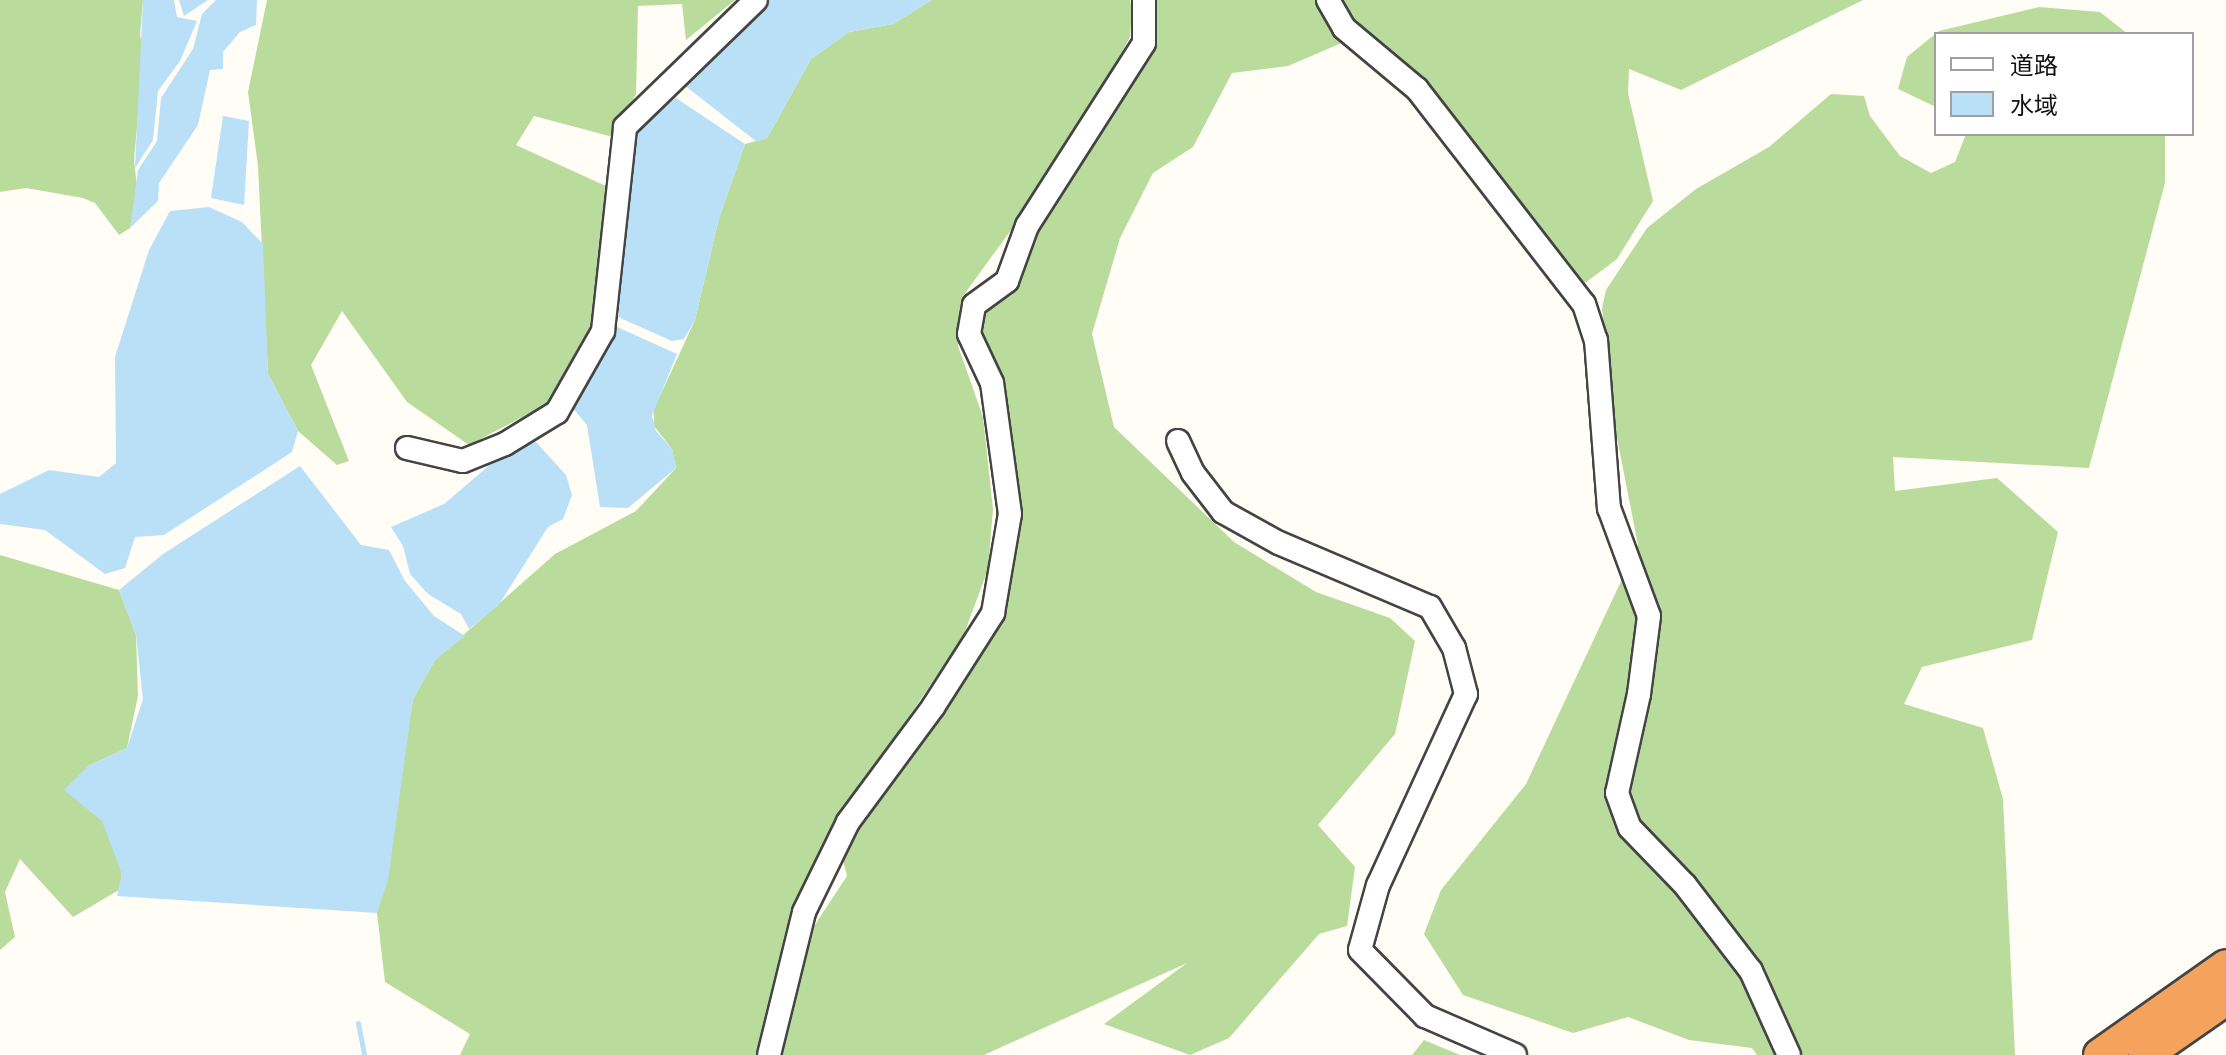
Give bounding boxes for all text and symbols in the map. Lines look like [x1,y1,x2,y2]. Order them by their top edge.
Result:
legend [1934,32,2194,136]
text: 道路 [2010,49,2058,82]
text: 水域 [2010,89,2058,122]

